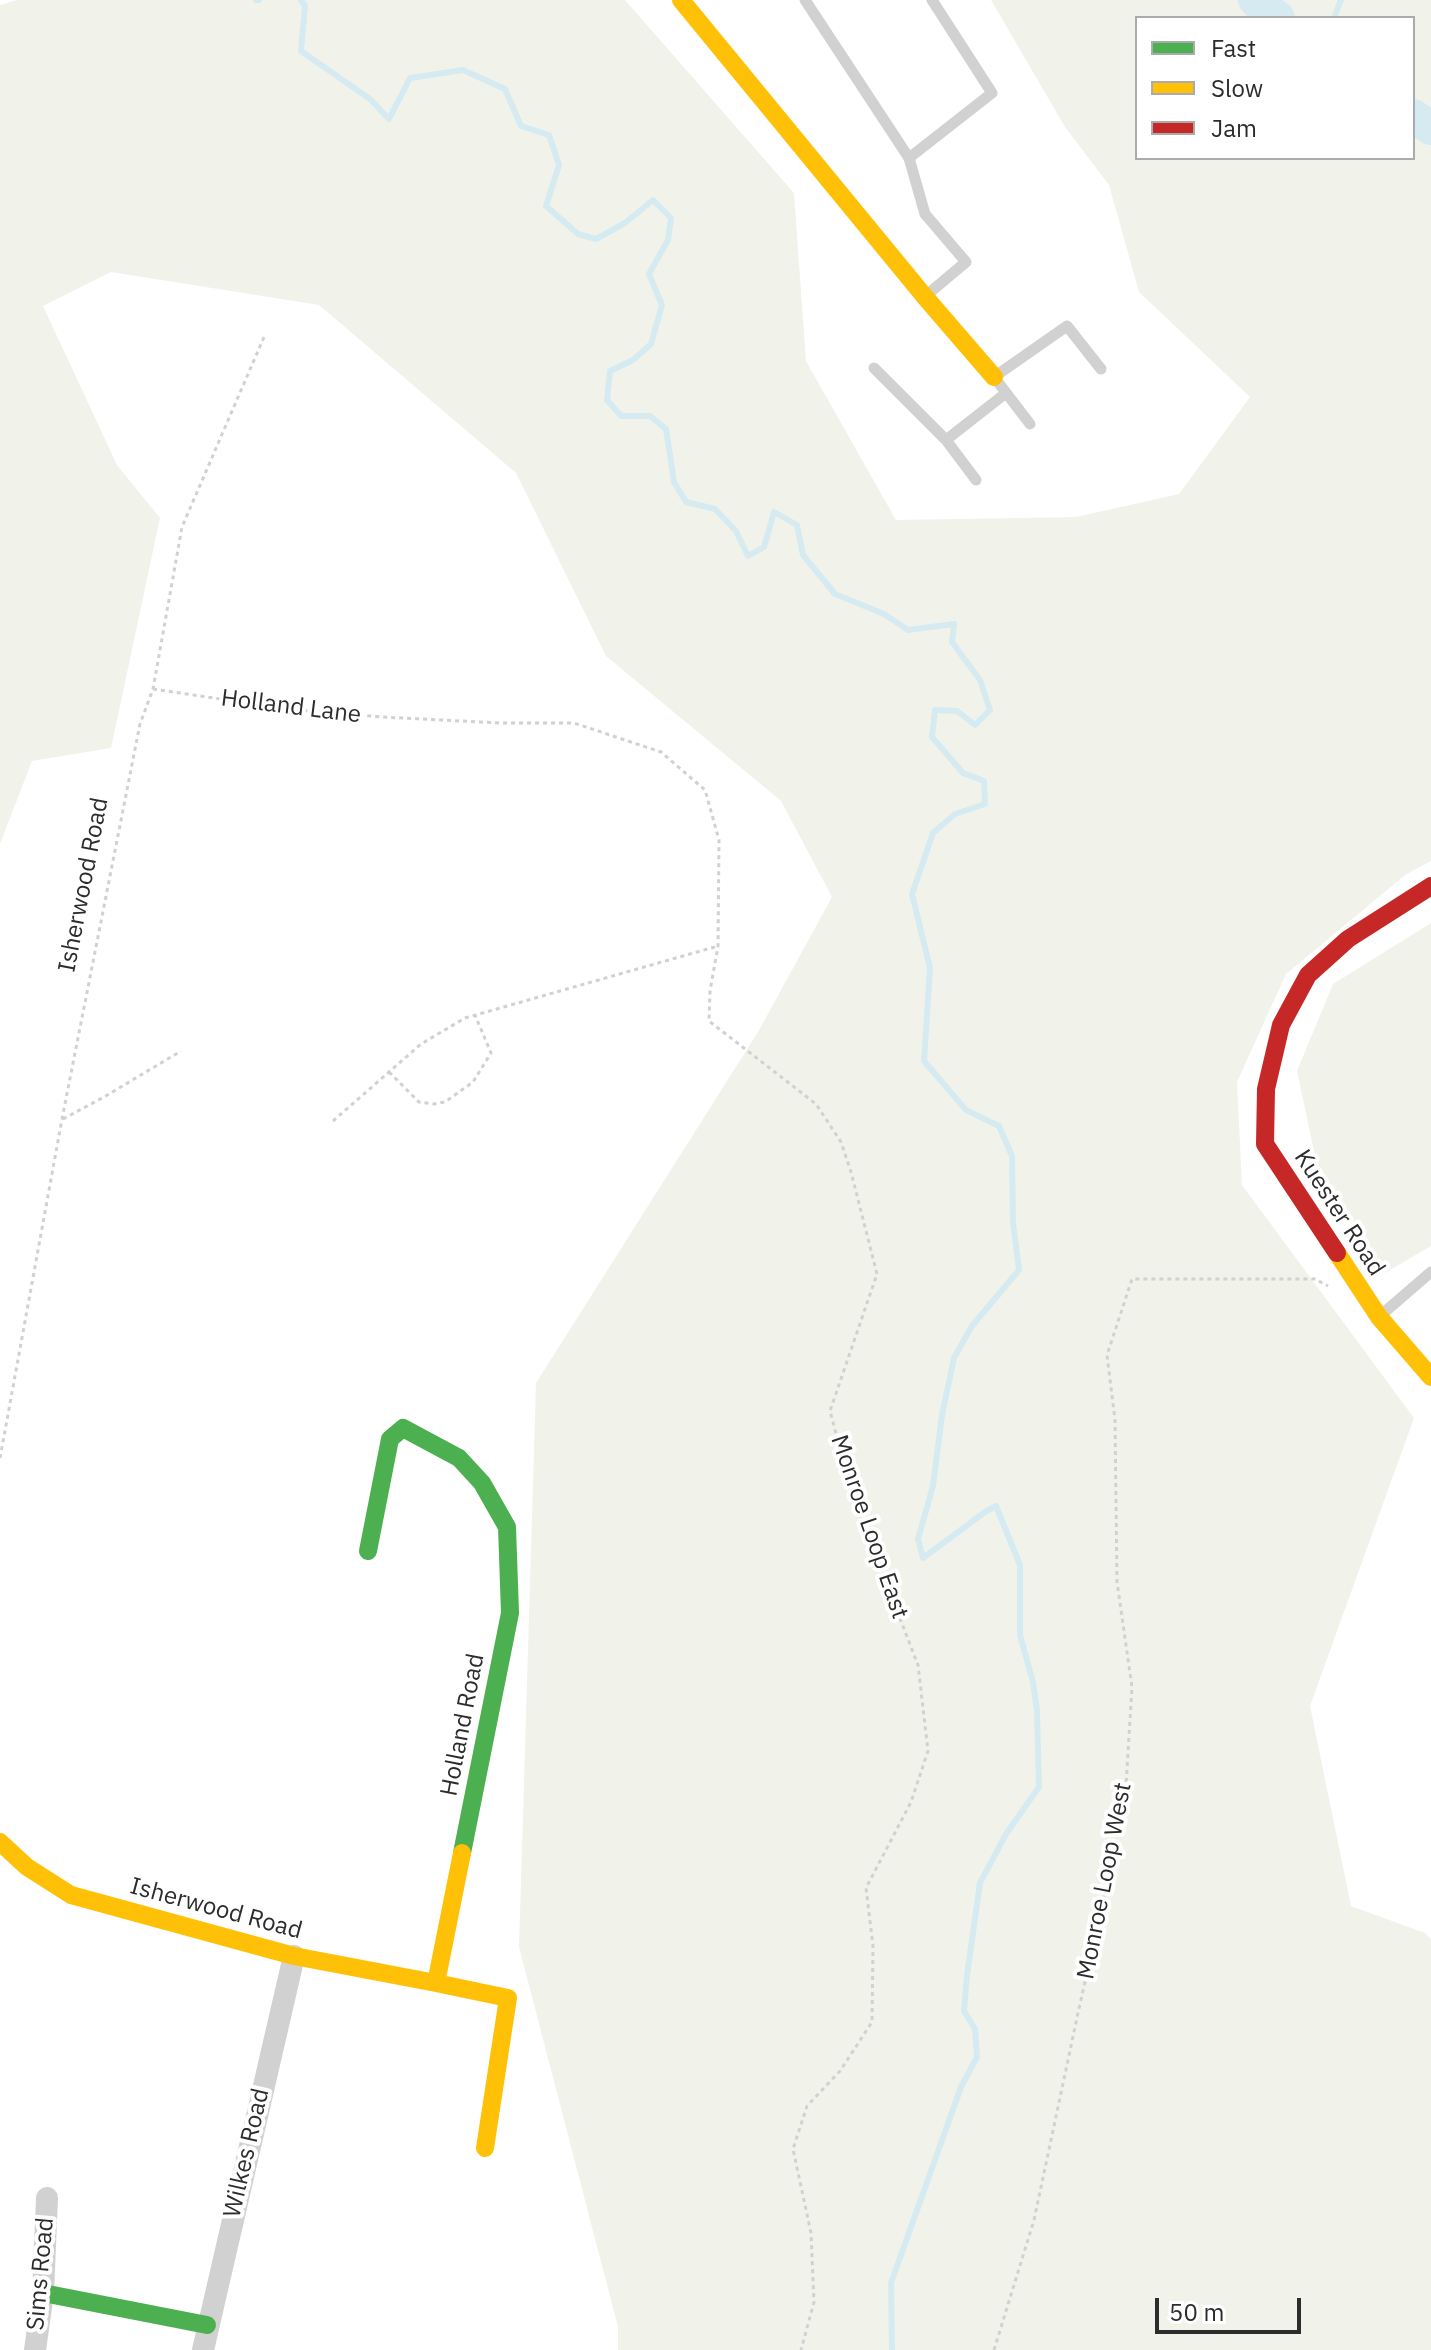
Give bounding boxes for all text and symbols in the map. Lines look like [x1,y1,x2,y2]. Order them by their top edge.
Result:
legend [1135,16,1415,160]
text: Fast [1211,32,1256,64]
text: Slow [1211,72,1263,104]
text: Jam [1211,112,1257,144]
street label: Holland Lane [219,684,363,730]
street label: Isherwood Road [53,795,115,975]
street label: Kuester Road [1288,1145,1390,1281]
street label: Monroe Loop East [824,1431,914,1623]
street label: Holland Road [435,1651,491,1799]
street label: Monroe Loop West [1072,1780,1138,1982]
street label: Isherwood Road [127,1872,305,1946]
street label: Wilkes Road [218,2086,276,2220]
street label: Sims Road [22,2216,60,2332]
scale bar [1159,2282,1305,2332]
text: 50 m [1169,2296,1224,2328]

